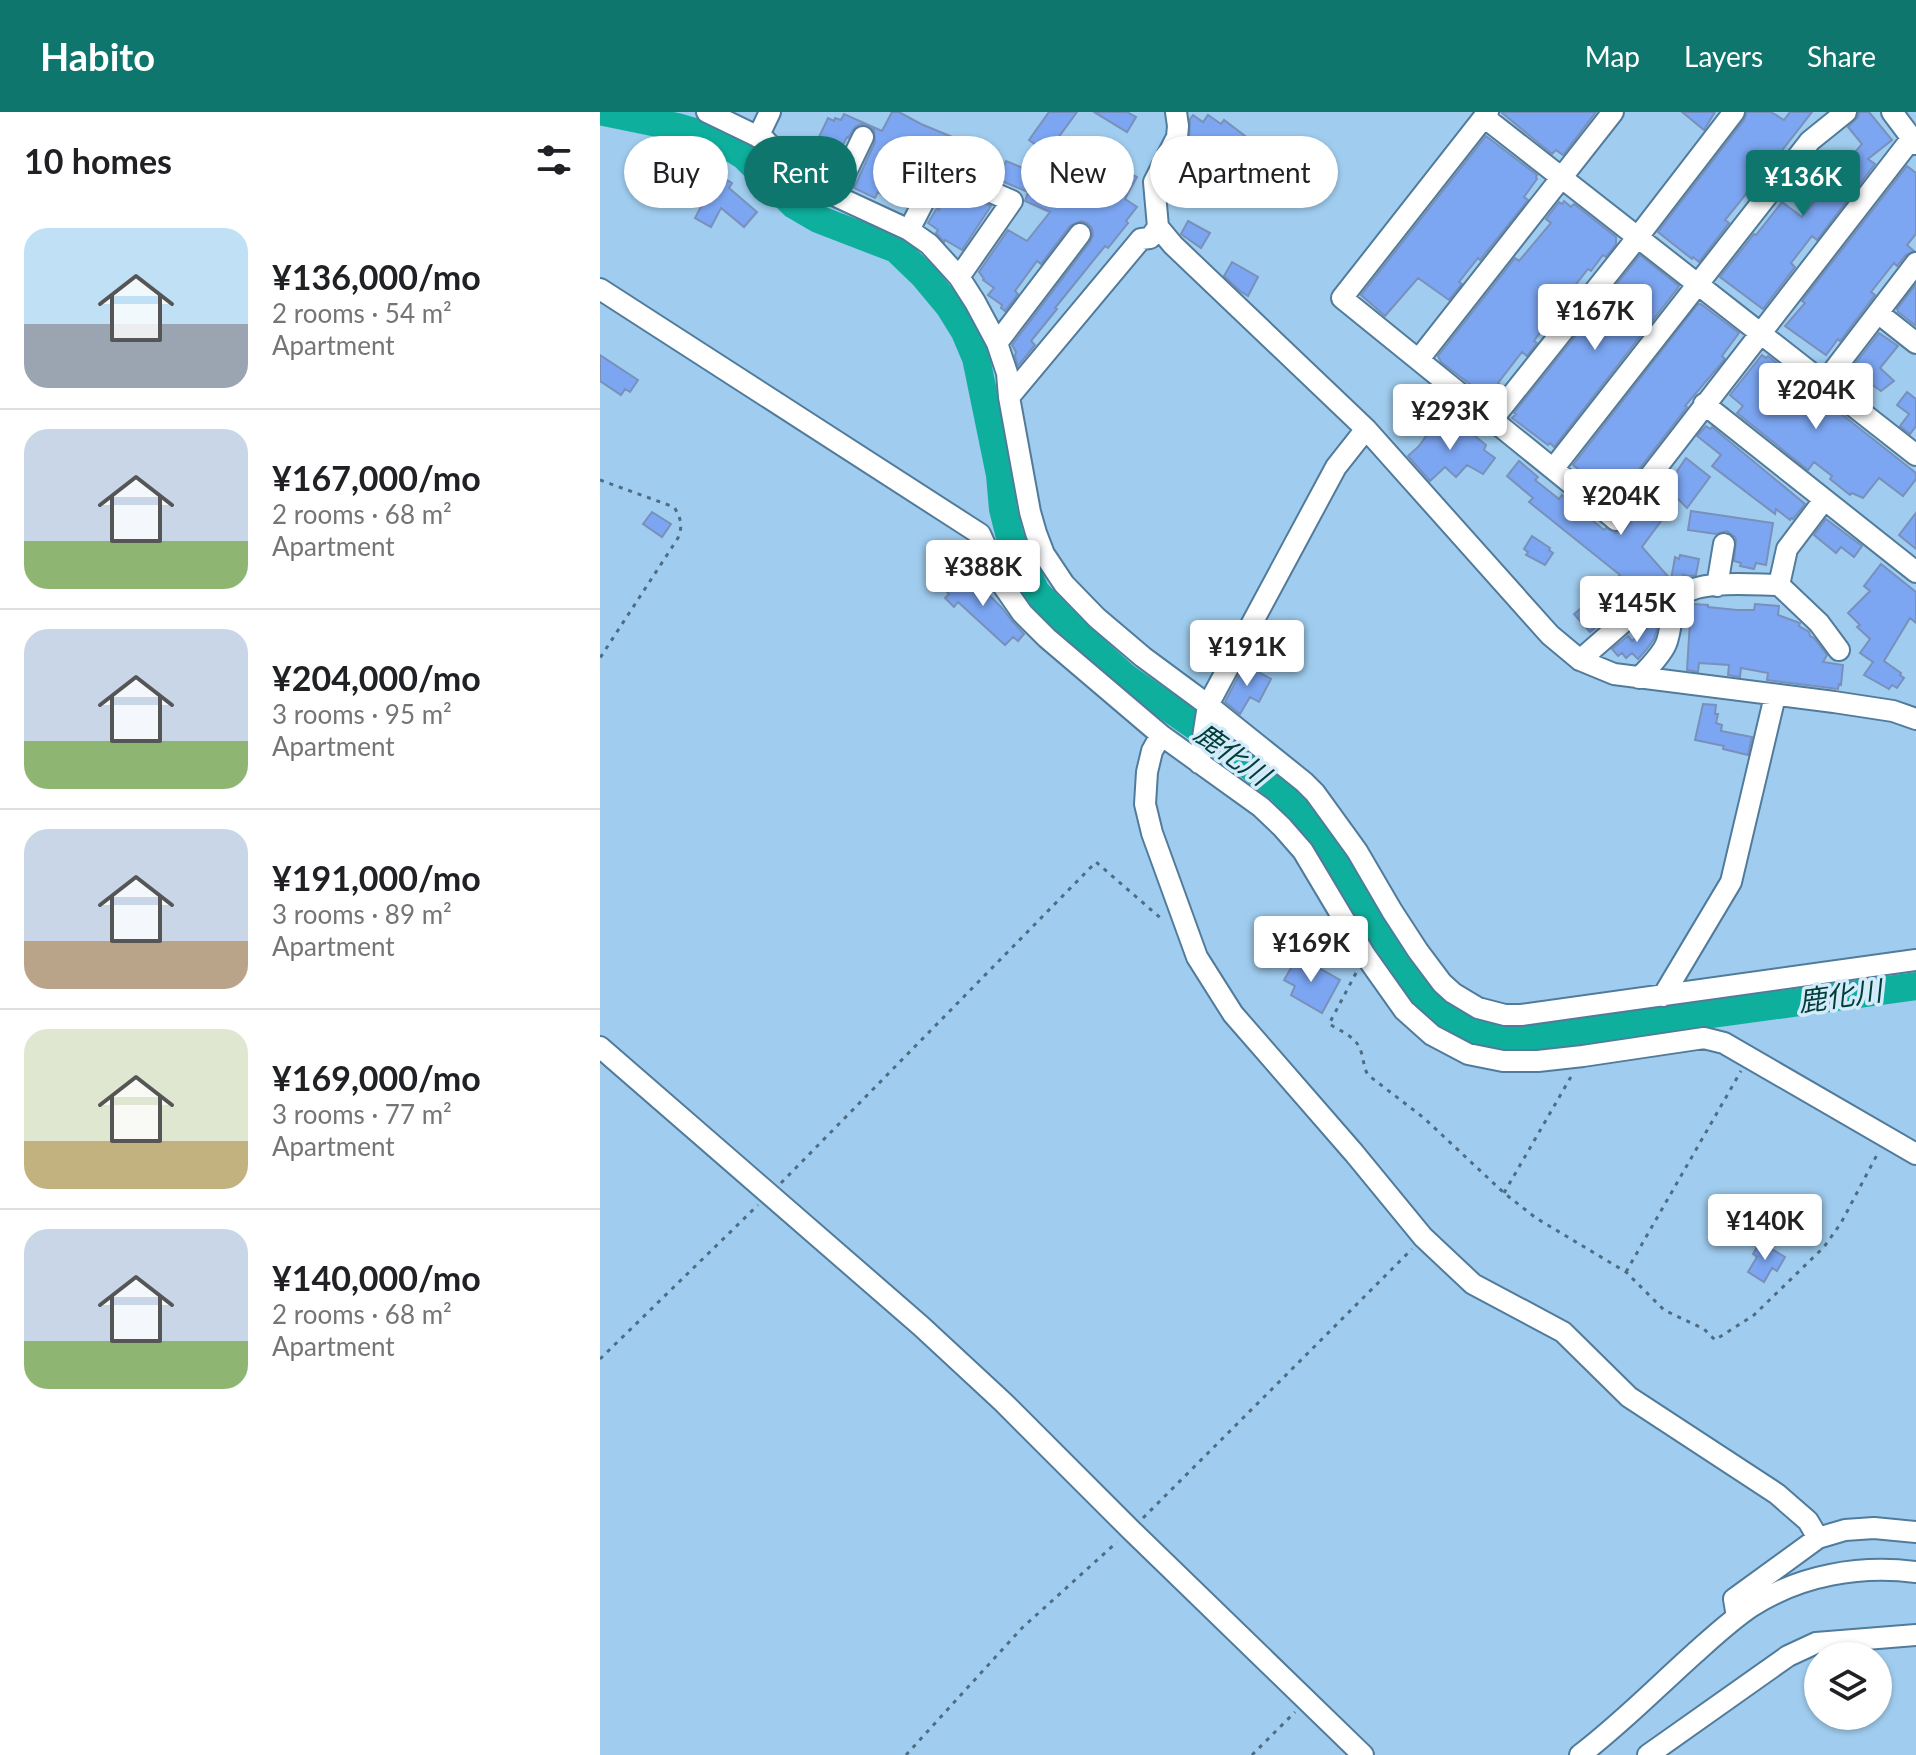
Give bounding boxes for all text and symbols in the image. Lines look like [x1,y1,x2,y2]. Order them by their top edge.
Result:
text: Habito [40,33,155,79]
text: Map [1585,39,1640,73]
text: Layers [1684,39,1763,73]
text: Share [1807,39,1876,73]
chip: Buy [624,136,728,208]
chip: Rent [744,136,857,208]
chip: Filters [873,136,1005,208]
chip: New [1021,136,1134,208]
chip: Apartment [1150,136,1338,208]
icon: filters [532,138,576,182]
text: 10 homes [24,140,172,181]
pin: ¥136K [1747,150,1859,218]
text: ¥136K [1764,160,1842,192]
text: ¥136,000/mo [272,256,481,297]
icon: home [88,260,184,356]
pin: ¥167K [1539,284,1651,352]
text: ¥167K [1556,294,1634,326]
text: 2 rooms · 54 m² [272,297,452,329]
text: Apartment [272,329,395,361]
pin: ¥204K [1760,363,1872,431]
text: ¥204K [1777,373,1855,405]
pin: ¥293K [1394,384,1506,452]
text: ¥293K [1411,394,1489,426]
text: ¥167,000/mo [272,457,481,498]
icon: home [88,461,184,557]
pin: ¥204K [1565,469,1677,537]
text: ¥204K [1582,479,1660,511]
text: 2 rooms · 68 m² [272,498,452,530]
text: Apartment [272,530,395,562]
pin: ¥388K [927,540,1039,608]
text: ¥388K [944,550,1022,582]
pin: ¥145K [1581,576,1693,644]
text: ¥145K [1598,586,1676,618]
pin: ¥191K [1191,620,1303,688]
text: ¥191K [1208,630,1286,662]
text: ¥204,000/mo [272,657,481,698]
icon: home [88,661,184,757]
text: 3 rooms · 95 m² [272,698,452,730]
water label: 鹿化川 [1189,715,1279,793]
text: Apartment [272,730,395,762]
text: ¥191,000/mo [272,857,481,898]
icon: home [88,861,184,957]
text: 3 rooms · 89 m² [272,898,452,930]
pin: ¥169K [1255,916,1367,984]
text: ¥169K [1272,926,1350,958]
text: Apartment [272,930,395,962]
water label: 鹿化川 [1796,972,1887,1018]
text: ¥169,000/mo [272,1057,481,1098]
icon: home [88,1061,184,1157]
text: 3 rooms · 77 m² [272,1098,452,1130]
text: Apartment [272,1130,395,1162]
pin: ¥140K [1709,1194,1821,1262]
text: ¥140K [1726,1204,1804,1236]
text: ¥140,000/mo [272,1257,481,1298]
icon: home [88,1261,184,1357]
text: 2 rooms · 68 m² [272,1298,452,1330]
text: Apartment [272,1330,395,1362]
map controls [1804,1642,1892,1730]
button: layers [1804,1642,1892,1730]

